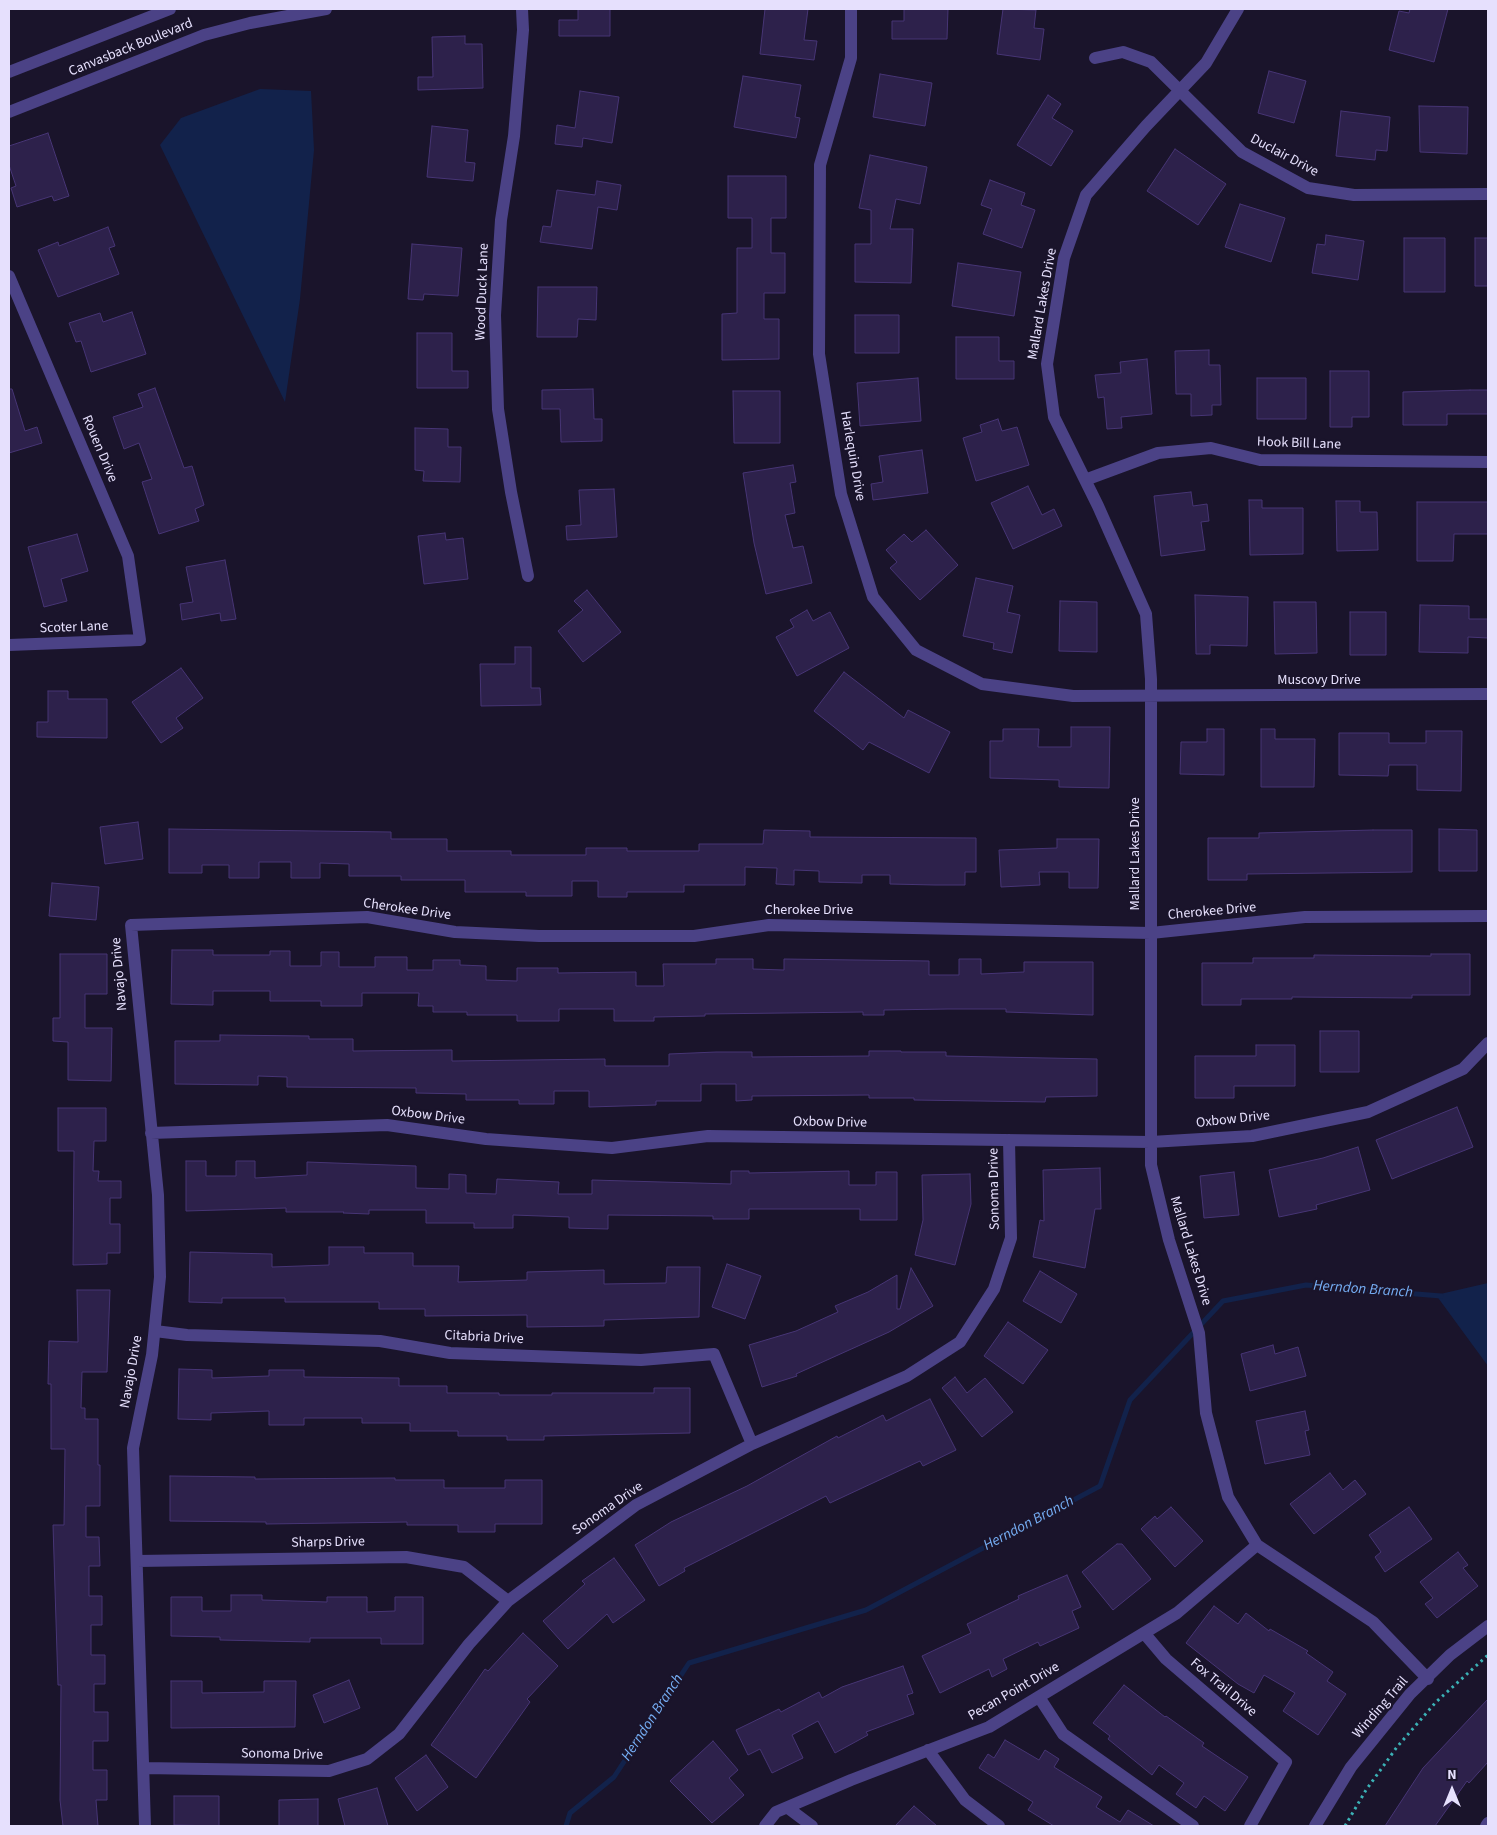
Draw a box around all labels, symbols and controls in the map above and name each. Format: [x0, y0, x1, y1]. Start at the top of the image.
street label: Canvasback Boulevard [66, 15, 196, 81]
street label: Duclair Drive [1247, 131, 1321, 181]
street label: Wood Duck Lane [473, 243, 493, 341]
street label: Mallard Lakes Drive [1025, 247, 1061, 361]
street label: Harlequin Drive [836, 410, 868, 502]
street label: Rouen Drive [77, 413, 121, 485]
street label: Hook Bill Lane [1257, 434, 1341, 454]
street label: Scoter Lane [39, 618, 109, 638]
street label: Muscovy Drive [1277, 673, 1361, 689]
street label: Mallard Lakes Drive [1128, 797, 1144, 911]
street label: Cherokee Drive [362, 896, 452, 924]
street label: Cherokee Drive [1167, 900, 1257, 924]
street label: Cherokee Drive [765, 903, 853, 919]
street label: Navajo Drive [108, 937, 132, 1011]
street label: Oxbow Drive [390, 1103, 466, 1129]
street label: Oxbow Drive [1195, 1108, 1271, 1132]
street label: Oxbow Drive [793, 1114, 867, 1132]
street label: Sonoma Drive [986, 1148, 1004, 1230]
street label: Mallard Lakes Drive [1165, 1194, 1215, 1308]
water label: Herndon Branch [1313, 1278, 1413, 1302]
street label: Citabria Drive [444, 1328, 524, 1348]
street label: Navajo Drive [117, 1334, 147, 1410]
street label: Sonoma Drive [570, 1479, 646, 1539]
water label: Herndon Branch [981, 1493, 1077, 1555]
street label: Sharps Drive [291, 1534, 365, 1552]
street label: Fox Trail Drive [1186, 1655, 1260, 1721]
street label: Pecan Point Drive [965, 1659, 1063, 1725]
water label: Herndon Branch [618, 1671, 688, 1765]
street label: Winding Trail [1350, 1674, 1412, 1742]
street label: Sonoma Drive [241, 1746, 323, 1764]
north arrow [1427, 1765, 1477, 1815]
text: N [1447, 1765, 1457, 1785]

